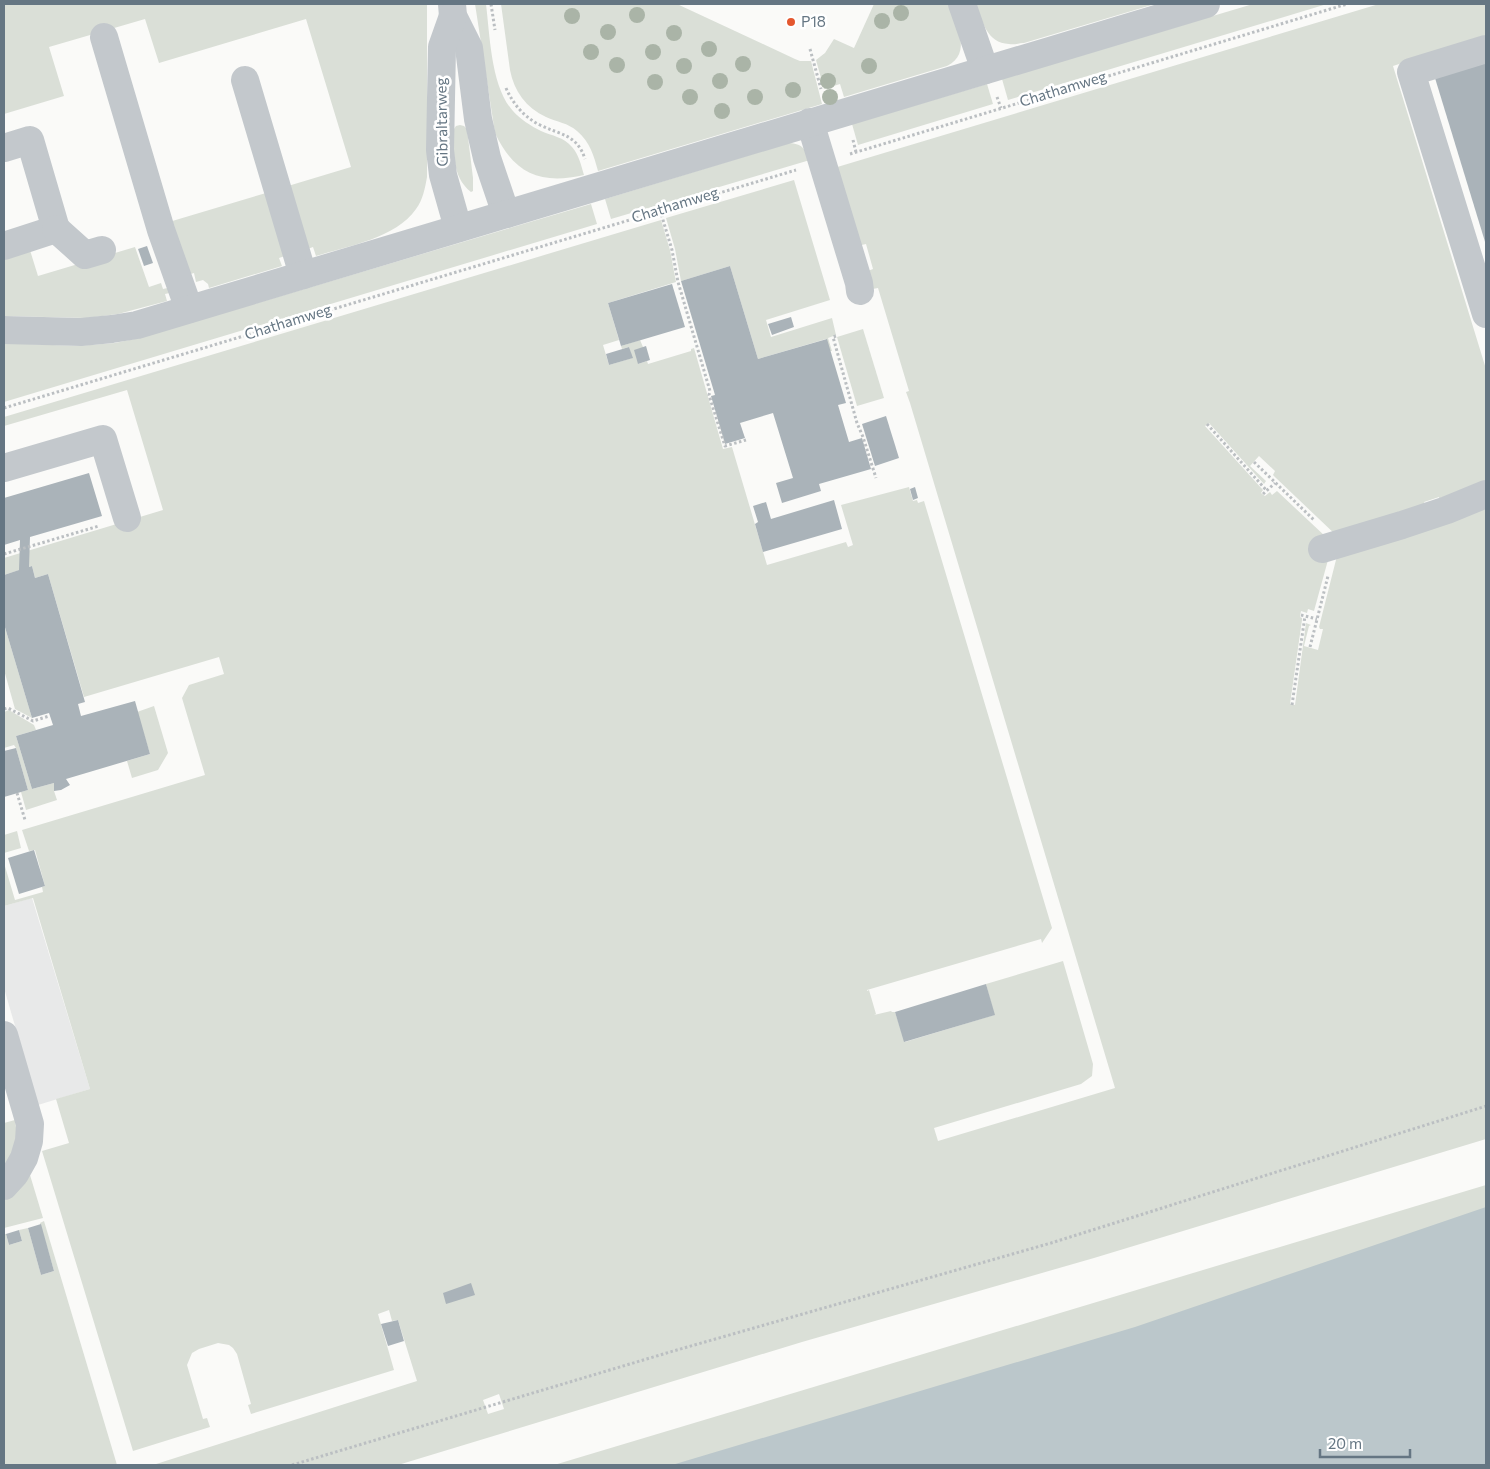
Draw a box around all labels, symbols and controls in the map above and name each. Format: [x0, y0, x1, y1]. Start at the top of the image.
place label: P18 [801, 12, 826, 30]
marker: P18 [785, 16, 797, 28]
street label: Chathamweg [1017, 66, 1108, 110]
street label: Gibraltarweg [431, 77, 451, 167]
street label: Chathamweg [629, 182, 720, 226]
street label: Chathamweg [242, 299, 333, 343]
scale bar [1320, 1426, 1410, 1458]
text: 20 m [1328, 1434, 1362, 1452]

